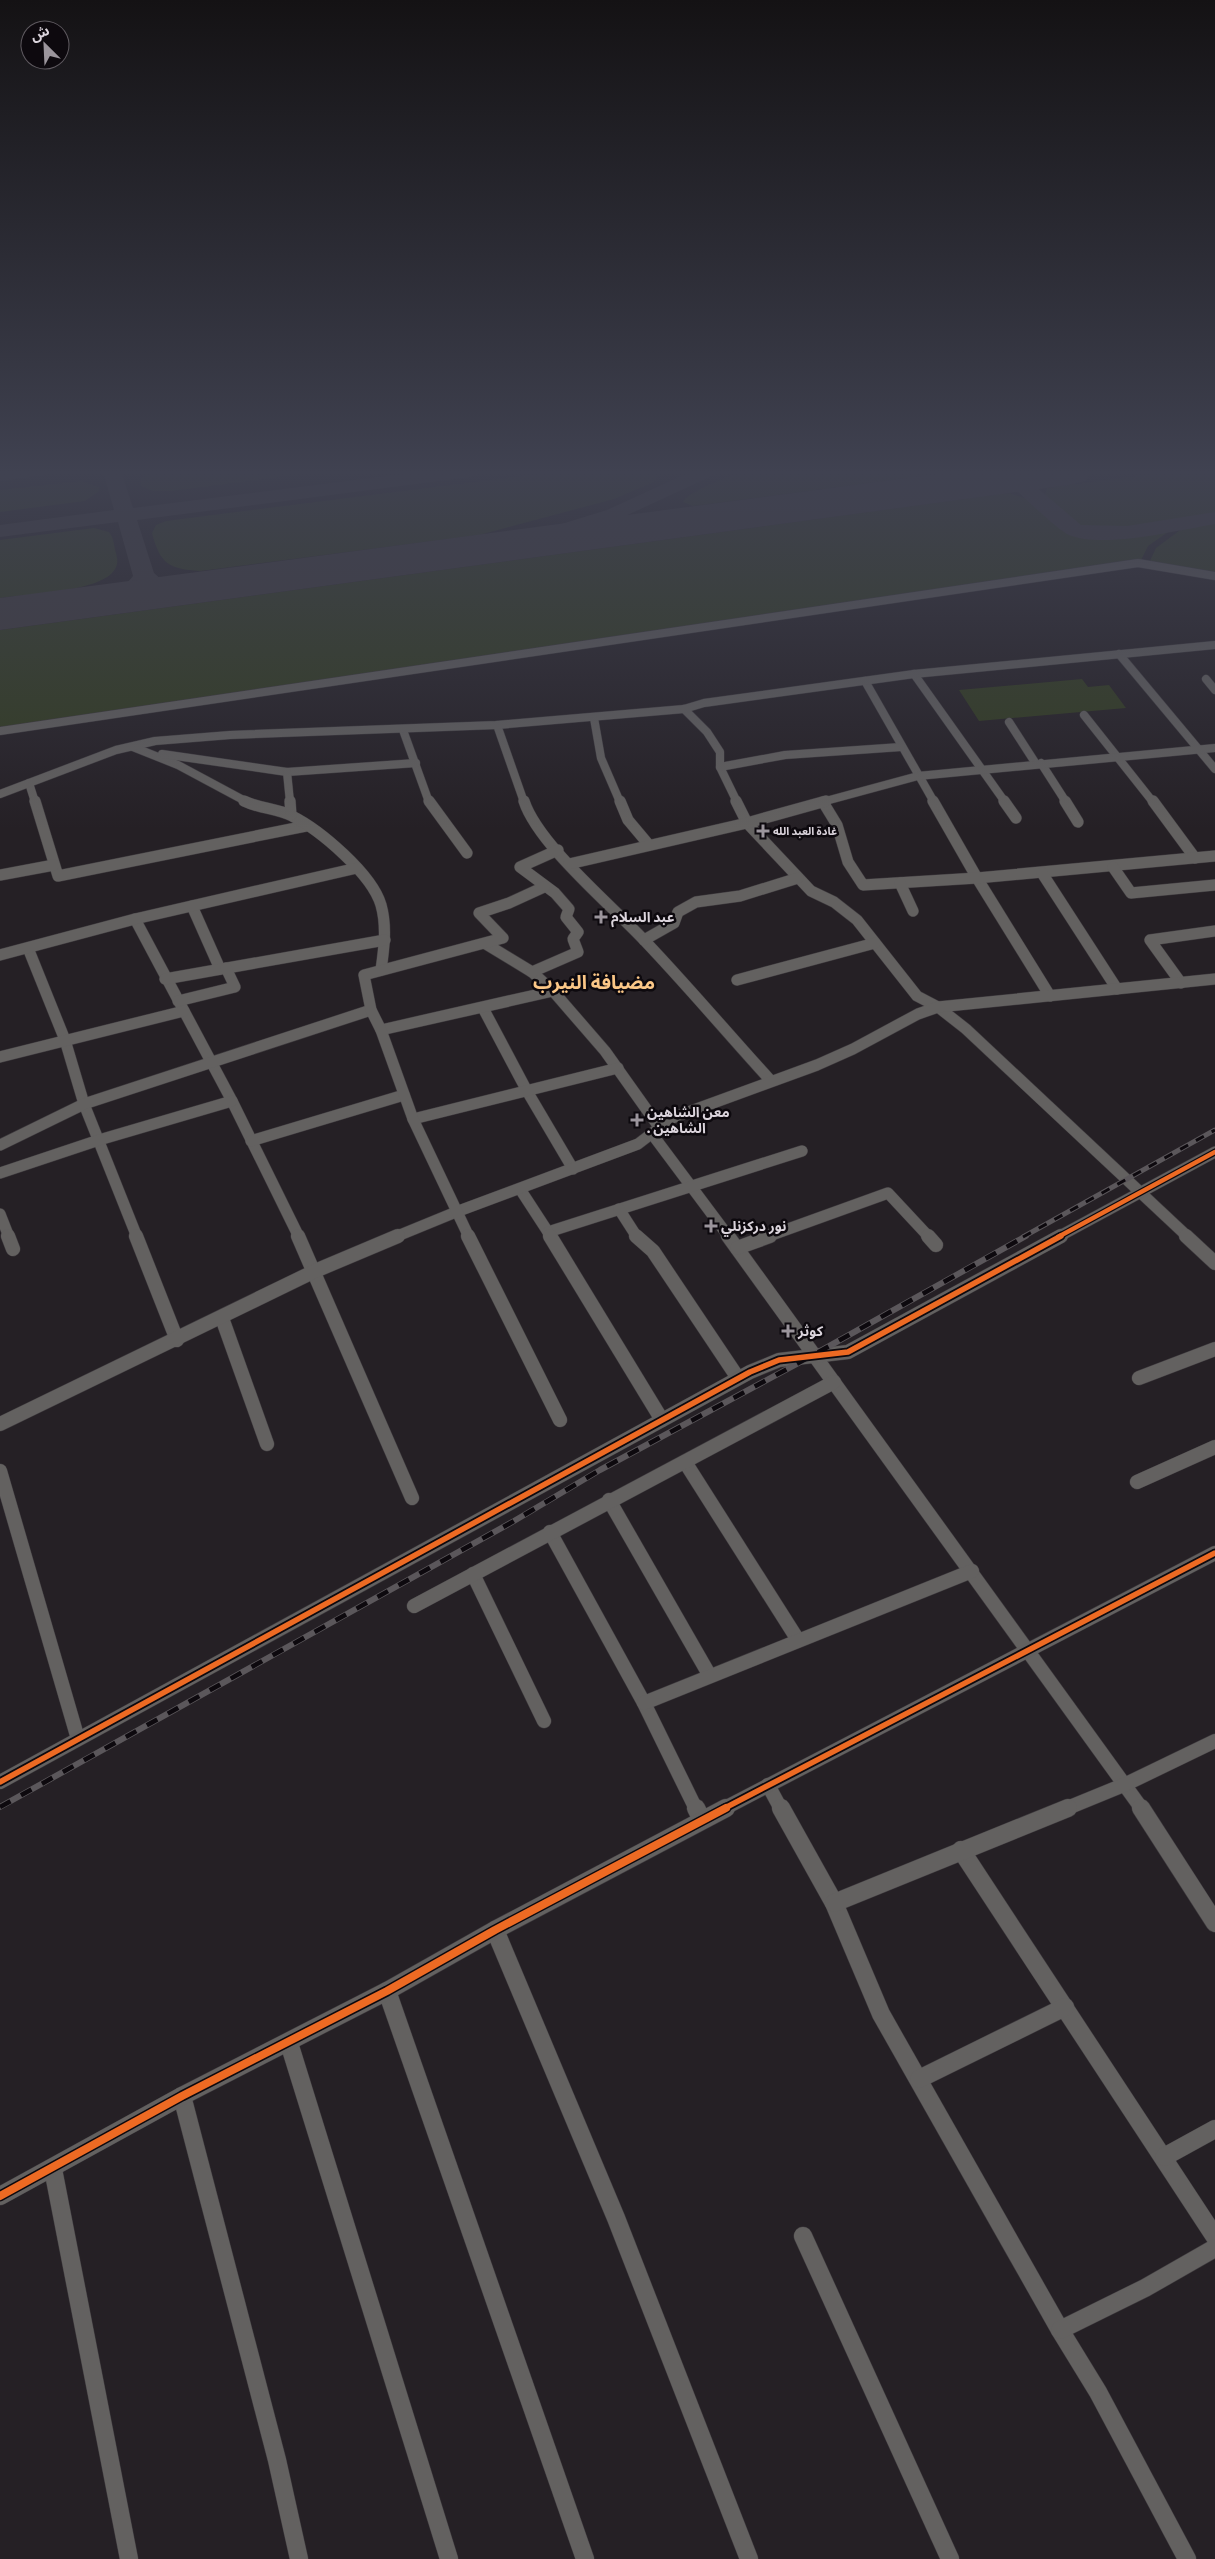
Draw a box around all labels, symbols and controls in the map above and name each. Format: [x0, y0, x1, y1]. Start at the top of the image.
north arrow [20, 20, 70, 70]
text: ش [28, 22, 52, 45]
marker: غادة العبد الله [757, 825, 769, 837]
place label: غادة العبد الله [773, 825, 837, 838]
place label: عبد السلام [611, 909, 675, 928]
marker: عبد السلام [595, 911, 607, 923]
district label: مضيافة النيرب [533, 971, 655, 994]
place label: معن الشاهين . الشاهين [647, 1104, 730, 1137]
marker: معن الشاهين . الشاهين [631, 1114, 643, 1126]
place label: نور دركزنلي [721, 1218, 787, 1237]
marker: نور دركزنلي [705, 1220, 717, 1232]
place label: كوثر [797, 1323, 824, 1340]
marker: كوثر [782, 1325, 794, 1337]

